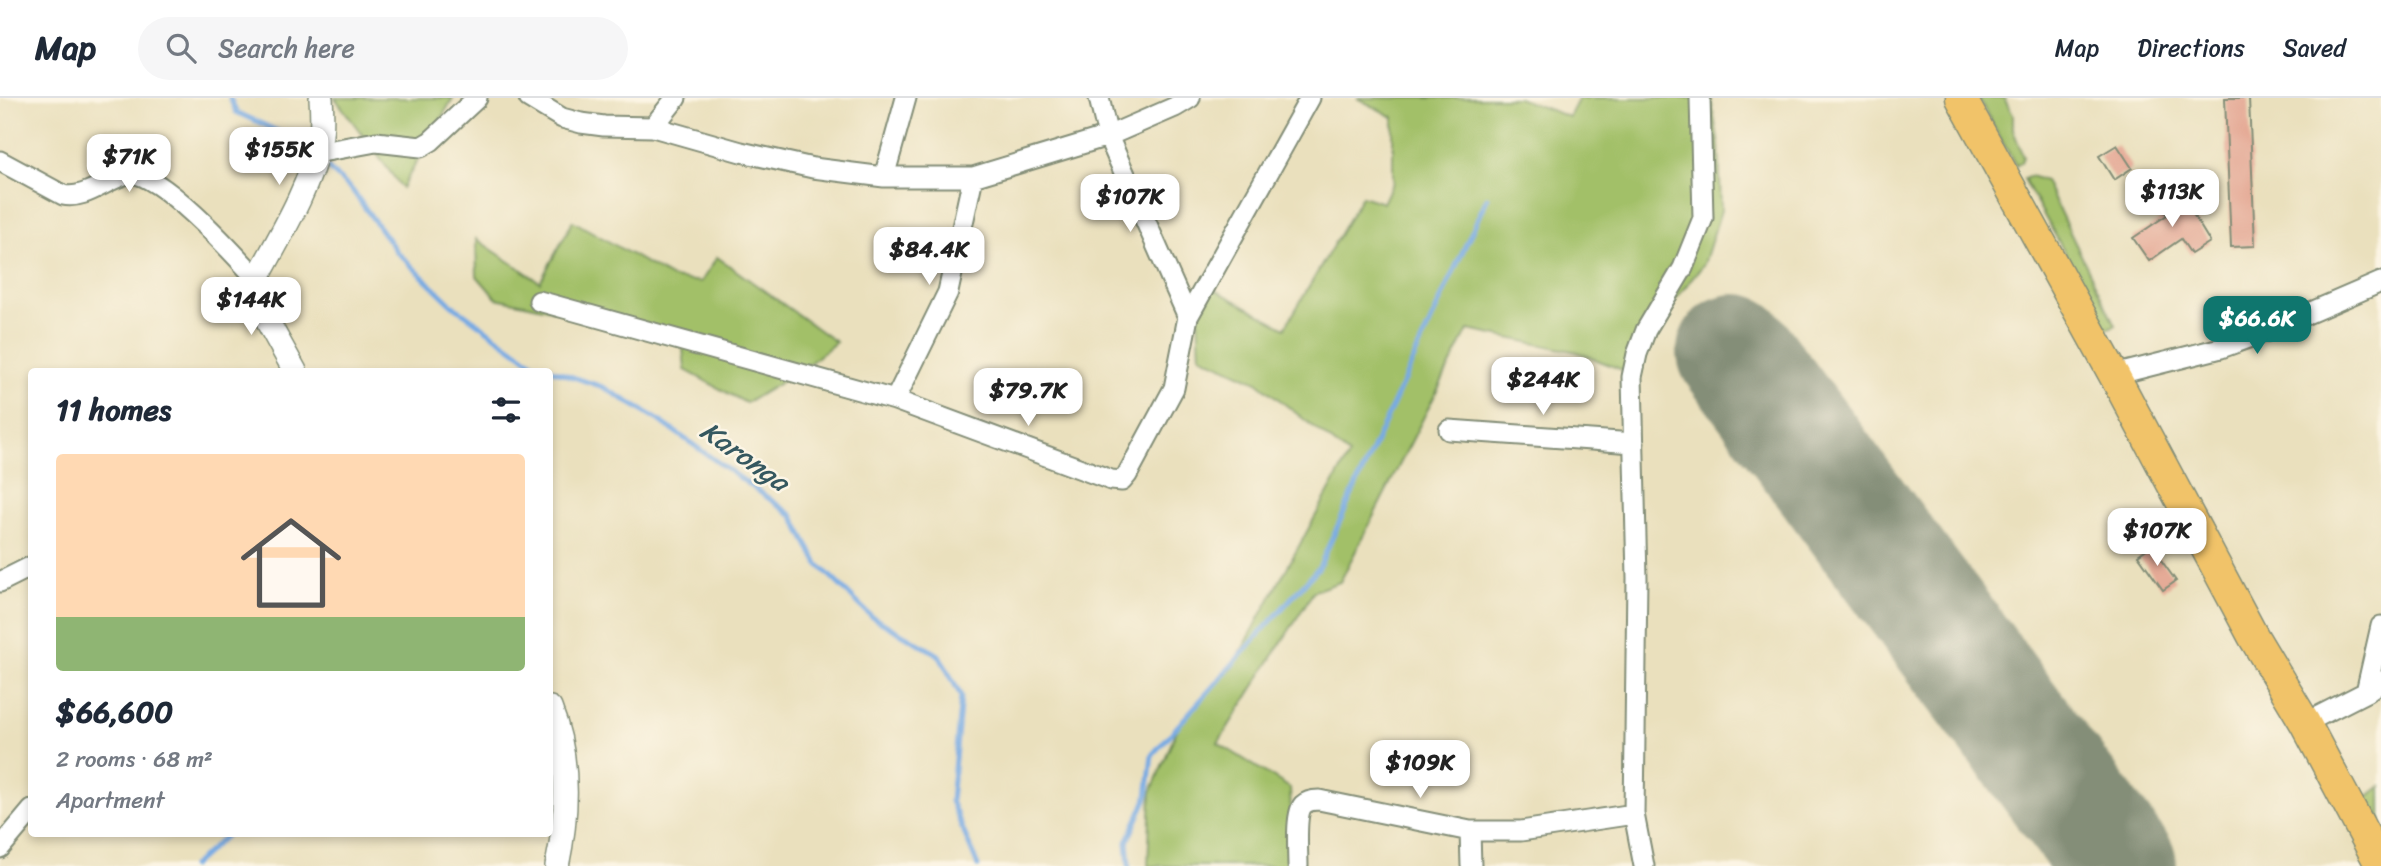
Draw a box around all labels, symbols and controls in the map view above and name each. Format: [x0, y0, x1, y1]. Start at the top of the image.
search box [138, 17, 628, 80]
text: Map [35, 19, 96, 77]
text: Search here [218, 25, 355, 71]
text: Map [2055, 27, 2099, 69]
text: Directions [2137, 27, 2245, 69]
text: Saved [2283, 27, 2346, 69]
icon: search [162, 29, 200, 67]
pin: $155K [230, 127, 328, 187]
text: $155K [245, 129, 313, 170]
pin: $71K [88, 134, 170, 194]
text: $71K [103, 136, 155, 177]
pin: $113K [2123, 170, 2221, 229]
text: $113K [2141, 171, 2203, 212]
pin: $107K [1081, 174, 1179, 234]
text: $107K [1097, 176, 1164, 217]
pin: $84.4K [872, 228, 986, 287]
text: $84.4K [889, 229, 969, 270]
pin: $144K [202, 278, 300, 337]
text: $144K [217, 279, 285, 320]
pin: $66.6K [2200, 296, 2314, 356]
text: $66.6K [2219, 298, 2295, 339]
pin: $244K [1494, 358, 1592, 417]
text: $244K [1507, 359, 1579, 400]
pin: $79.7K [971, 368, 1085, 428]
text: $79.7K [990, 370, 1066, 411]
text: 11 homes [56, 383, 171, 437]
icon: filters [487, 391, 525, 429]
water label: Karonga [690, 407, 802, 506]
icon: home [228, 500, 354, 626]
pin: $107K [2108, 508, 2206, 568]
text: $107K [2124, 510, 2191, 551]
text: $66,600 [56, 685, 173, 739]
text: 2 rooms · 68 m² [56, 739, 213, 780]
pin: $109K [1371, 740, 1469, 800]
text: $109K [1386, 742, 1454, 783]
text: Apartment [56, 780, 165, 821]

